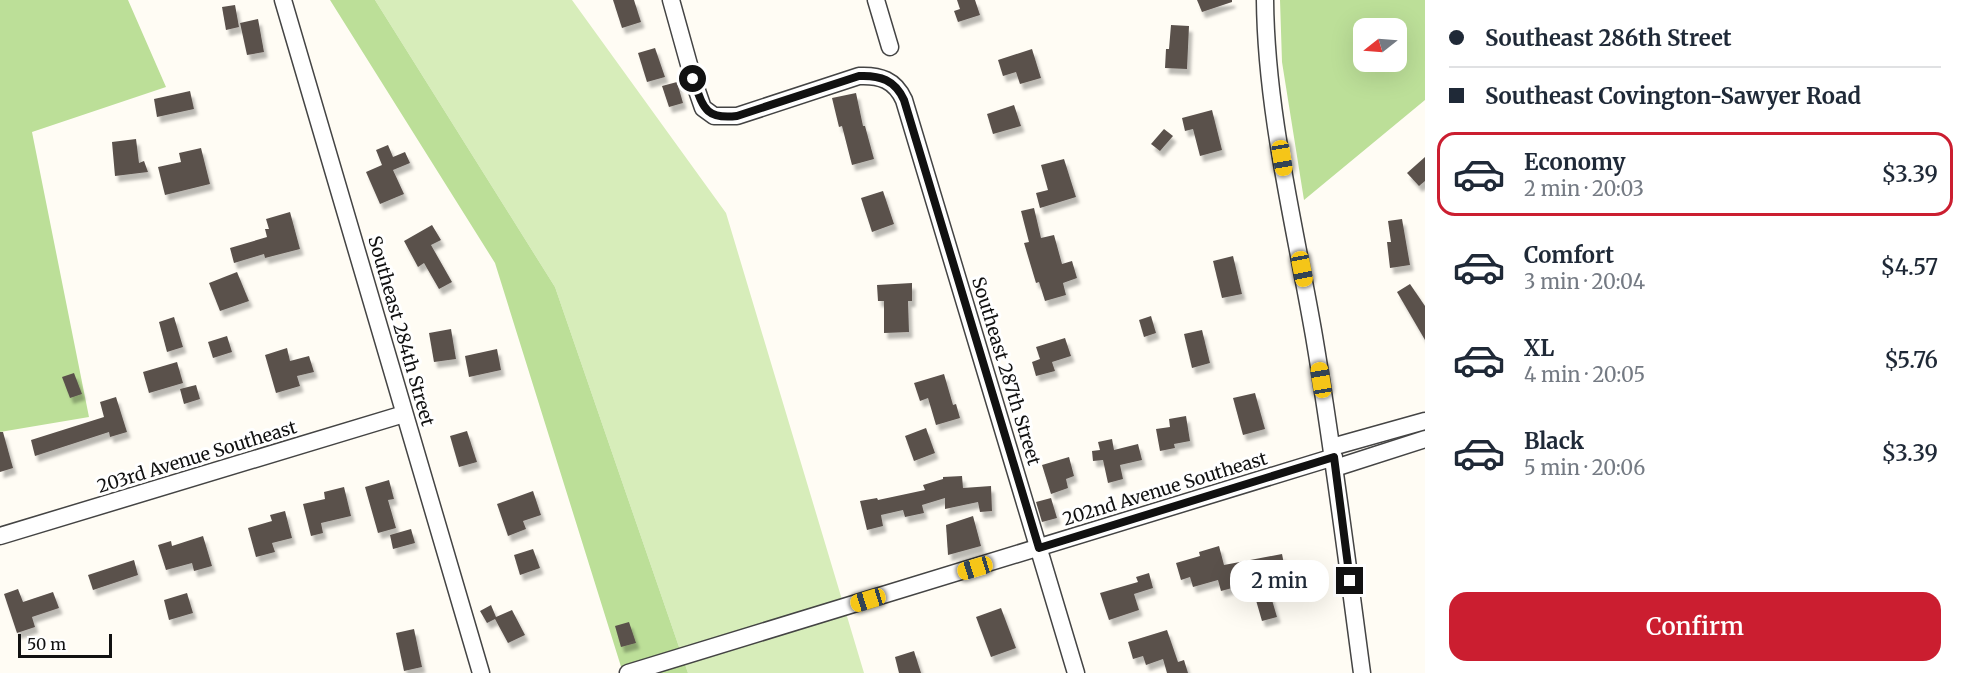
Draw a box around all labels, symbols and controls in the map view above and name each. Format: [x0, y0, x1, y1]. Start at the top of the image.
north arrow [1353, 18, 1407, 72]
map controls [1353, 18, 1407, 72]
text: Southeast 286th Street [1485, 24, 1732, 52]
route start [679, 65, 706, 92]
text: Southeast Covington-Sawyer Road [1485, 82, 1861, 110]
car [1270, 139, 1294, 177]
icon: car [1452, 147, 1506, 201]
text: Economy [1524, 148, 1625, 176]
text: $3.39 [1882, 160, 1938, 188]
text: 2 min · 20:03 [1524, 176, 1644, 201]
street label: Southeast 284th Street [363, 233, 440, 429]
icon: car [1452, 240, 1506, 294]
text: Comfort [1524, 241, 1614, 269]
car [1290, 250, 1314, 288]
text: $4.57 [1880, 253, 1938, 281]
text: 3 min · 20:04 [1524, 269, 1645, 294]
street label: Southeast 287th Street [967, 274, 1046, 468]
icon: car [1452, 333, 1506, 387]
text: XL [1524, 334, 1554, 362]
text: $5.76 [1884, 346, 1938, 374]
car [1309, 361, 1333, 399]
text: 4 min · 20:05 [1524, 362, 1645, 387]
street label: 203rd Avenue Southeast [94, 415, 299, 498]
icon: car [1452, 426, 1506, 480]
text: Black [1524, 427, 1584, 455]
text: $3.39 [1882, 439, 1938, 467]
street label: 202nd Avenue Southeast [1060, 446, 1270, 531]
text: 5 min · 20:06 [1524, 455, 1645, 480]
car [955, 554, 995, 582]
callout: 2 min [1230, 560, 1329, 602]
route end [1336, 567, 1363, 594]
text: 2 min [1251, 568, 1308, 593]
car [848, 586, 888, 614]
button: Confirm [1449, 592, 1941, 661]
scale bar [18, 631, 112, 658]
text: 50 m [27, 634, 66, 654]

